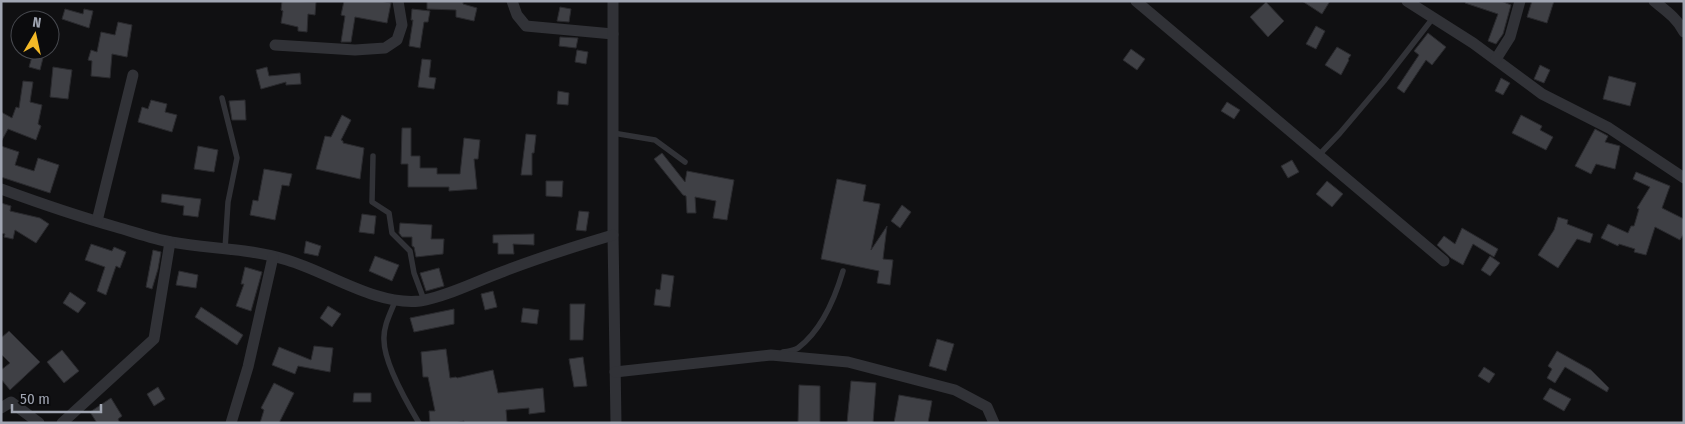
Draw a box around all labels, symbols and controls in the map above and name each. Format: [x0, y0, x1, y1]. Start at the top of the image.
north arrow [10, 10, 60, 60]
text: N [31, 14, 42, 32]
scale bar [12, 382, 101, 414]
text: 50 m [20, 390, 50, 408]

